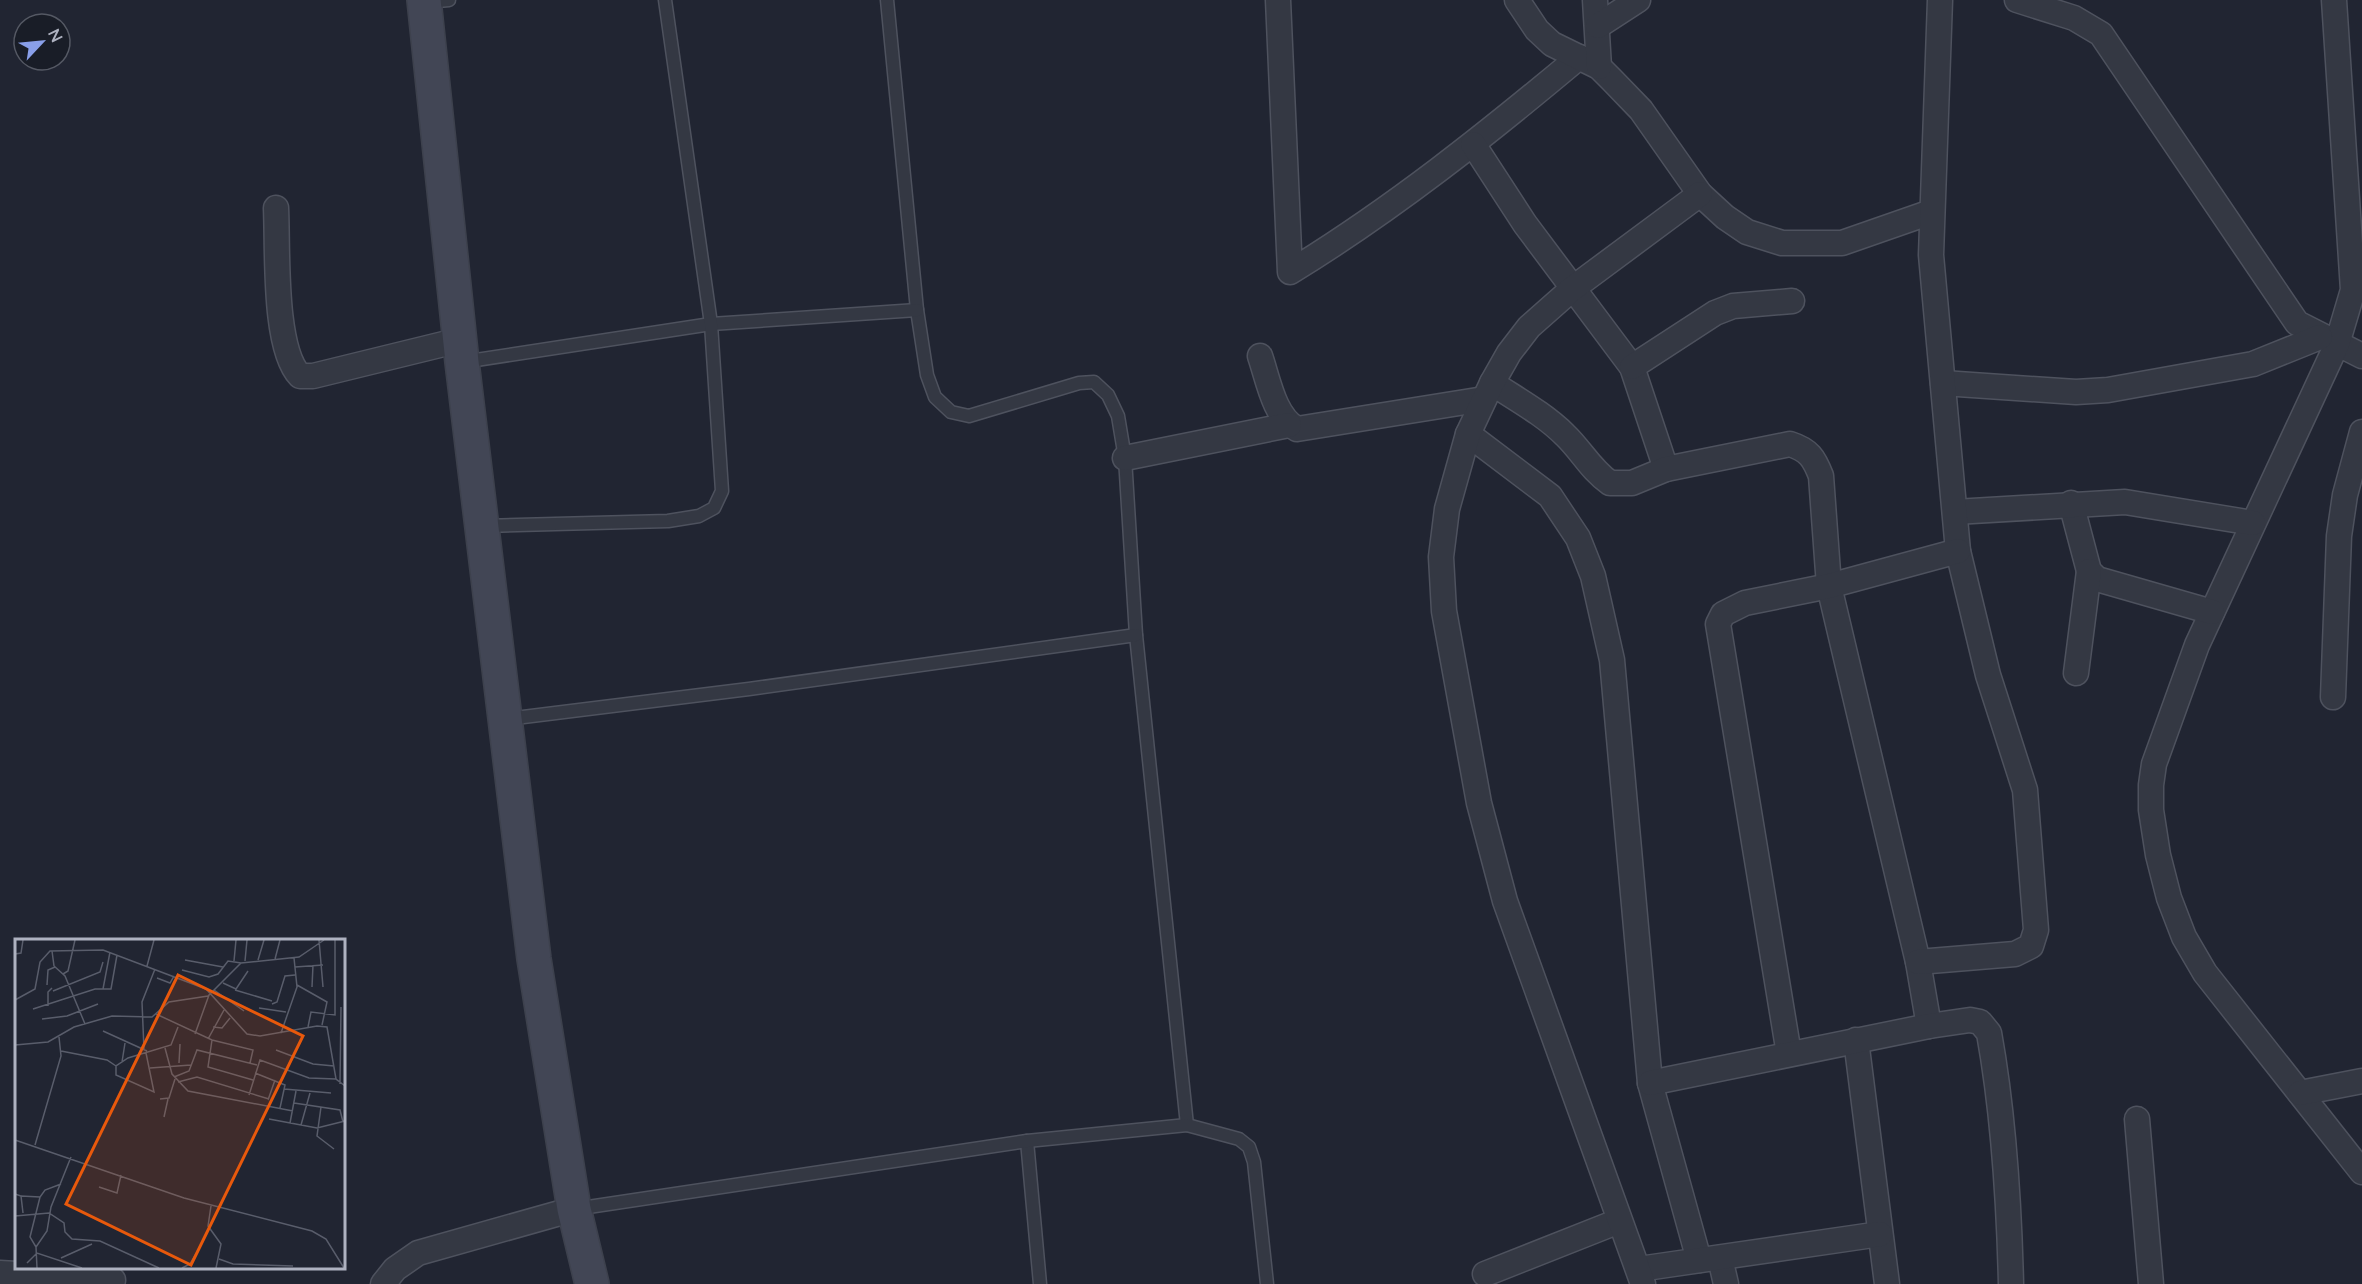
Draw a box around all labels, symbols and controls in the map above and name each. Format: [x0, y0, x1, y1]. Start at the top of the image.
north arrow [12, 12, 72, 72]
text: N [45, 26, 67, 45]
inset map [15, 939, 345, 1269]

